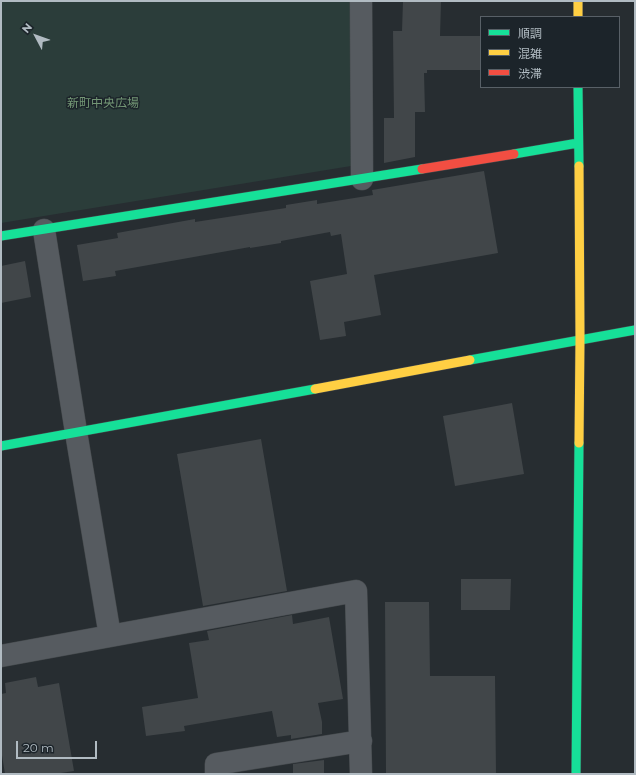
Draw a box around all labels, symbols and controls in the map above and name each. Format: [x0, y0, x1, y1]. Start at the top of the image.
north arrow [16, 16, 56, 56]
legend [480, 16, 620, 88]
text: N [19, 20, 35, 36]
text: 順調 [518, 26, 542, 41]
text: 混雑 [518, 46, 542, 61]
text: 渋滞 [518, 66, 542, 81]
park label: 新町中央広場 [67, 96, 139, 110]
scale bar [18, 733, 99, 759]
text: 20 m [23, 740, 54, 755]

